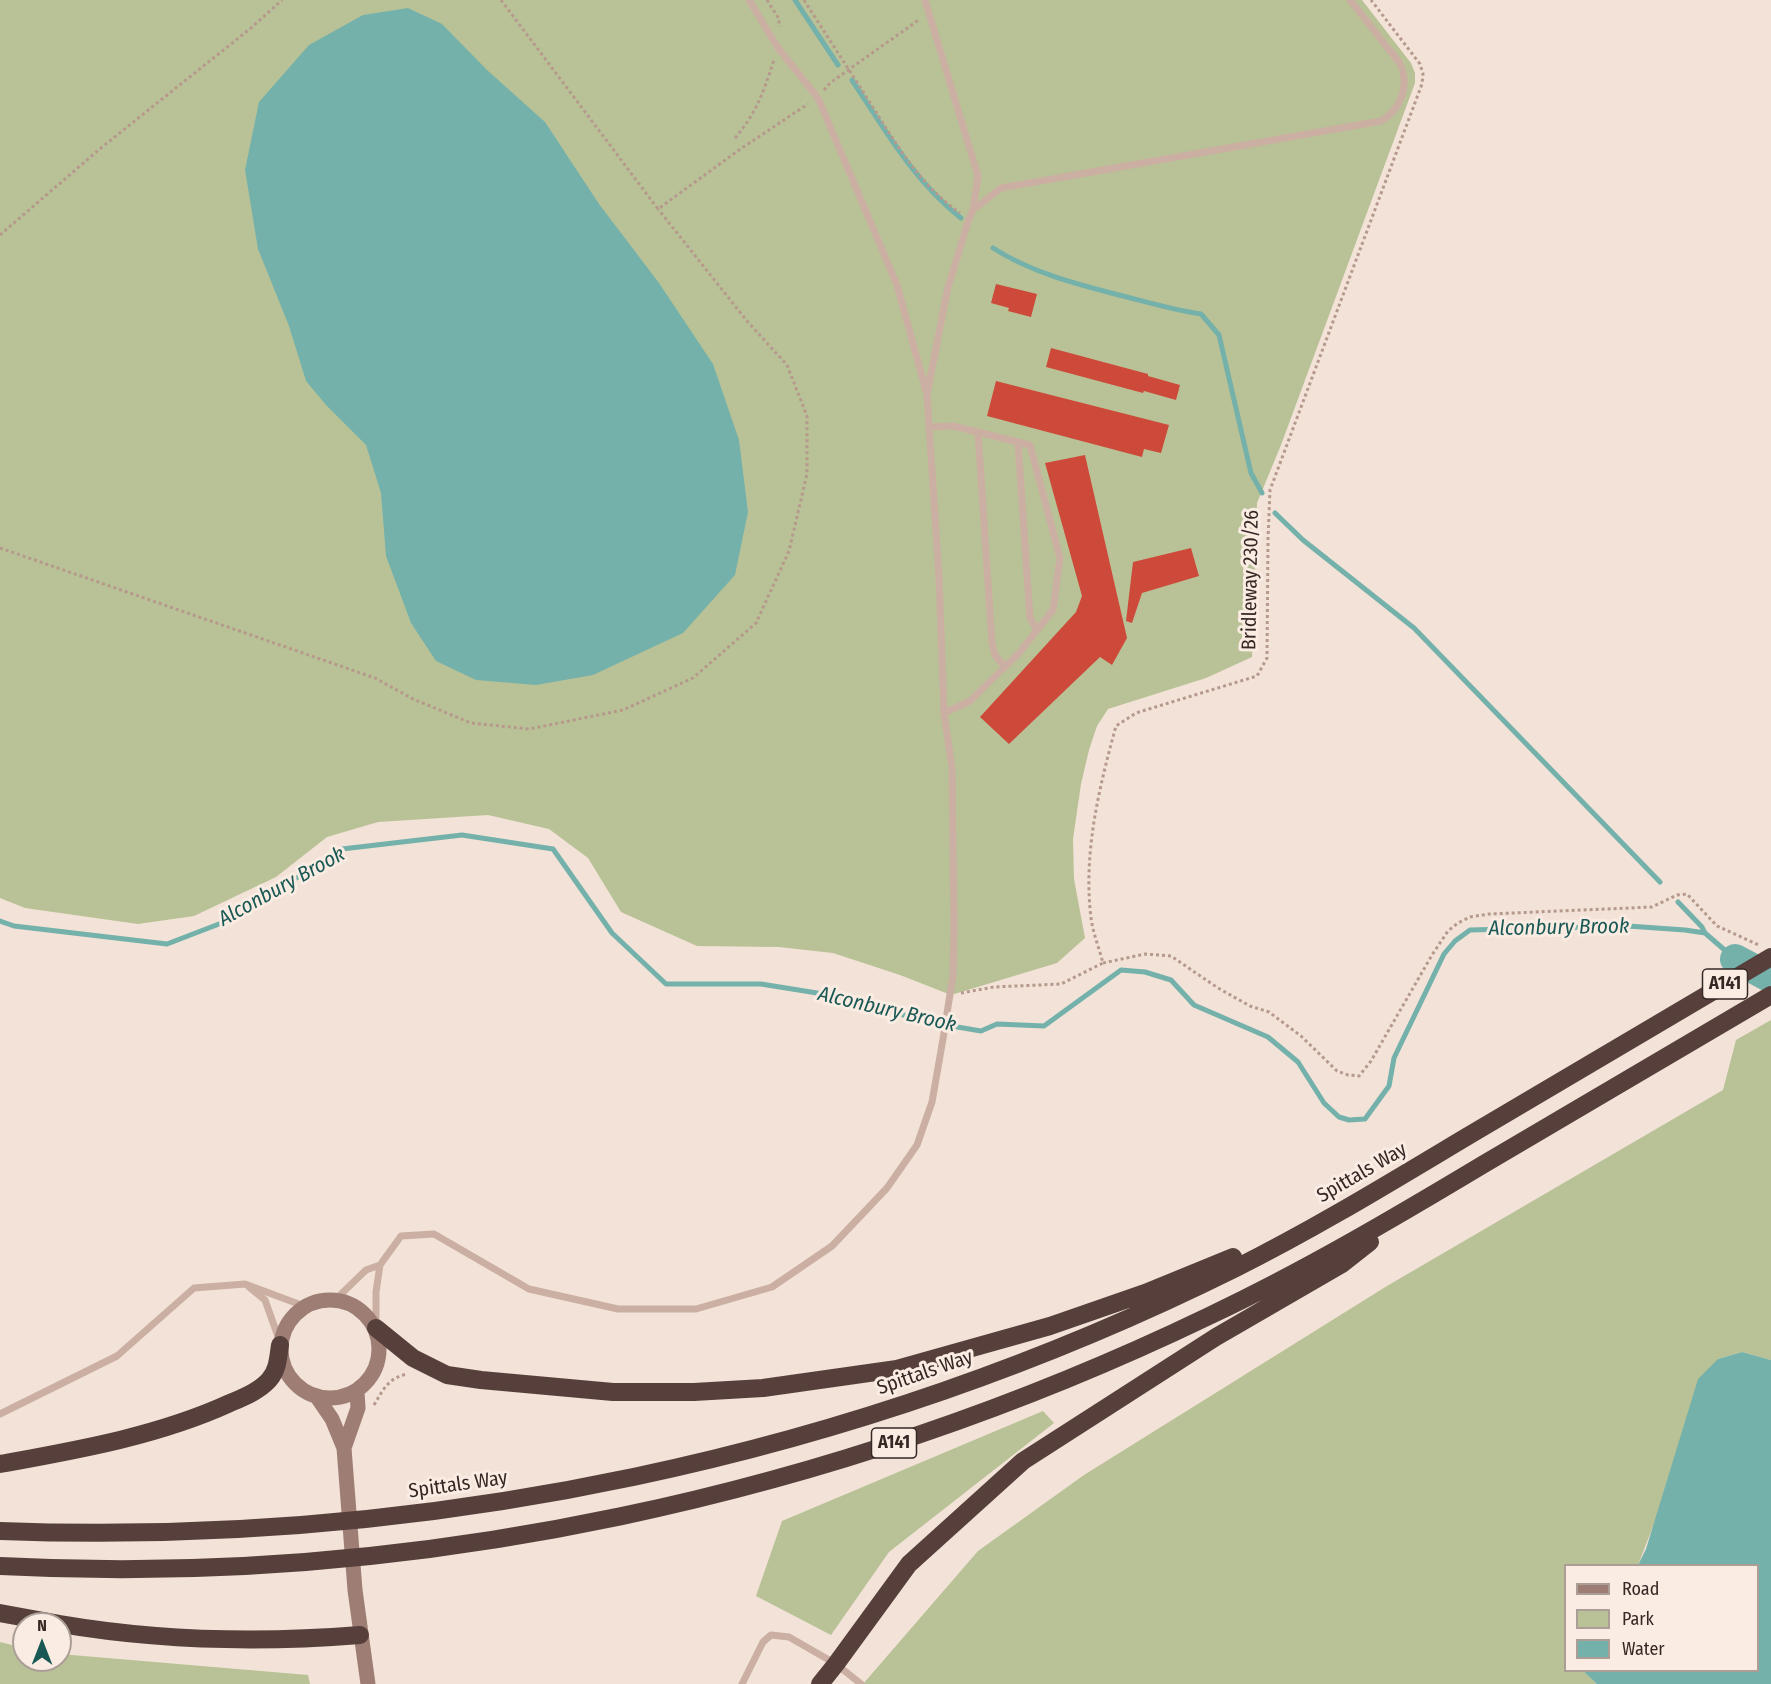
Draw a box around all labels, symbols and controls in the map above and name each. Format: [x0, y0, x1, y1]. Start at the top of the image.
street label: Bridleway 230/26 [1238, 510, 1264, 650]
water label: Alconbury Brook [214, 842, 350, 932]
water label: Alconbury Brook [1488, 914, 1630, 942]
road number: A141 [1702, 969, 1748, 999]
water label: Alconbury Brook [816, 982, 958, 1038]
street label: Spittals Way [1313, 1138, 1411, 1208]
street label: Spittals Way [874, 1345, 976, 1401]
road number: A141 [872, 1428, 916, 1458]
street label: Spittals Way [407, 1466, 509, 1504]
legend [1564, 1564, 1759, 1672]
text: Road [1622, 1578, 1659, 1600]
text: Park [1622, 1608, 1654, 1630]
north arrow [12, 1612, 72, 1672]
text: N [37, 1616, 47, 1635]
text: Water [1622, 1638, 1665, 1660]

